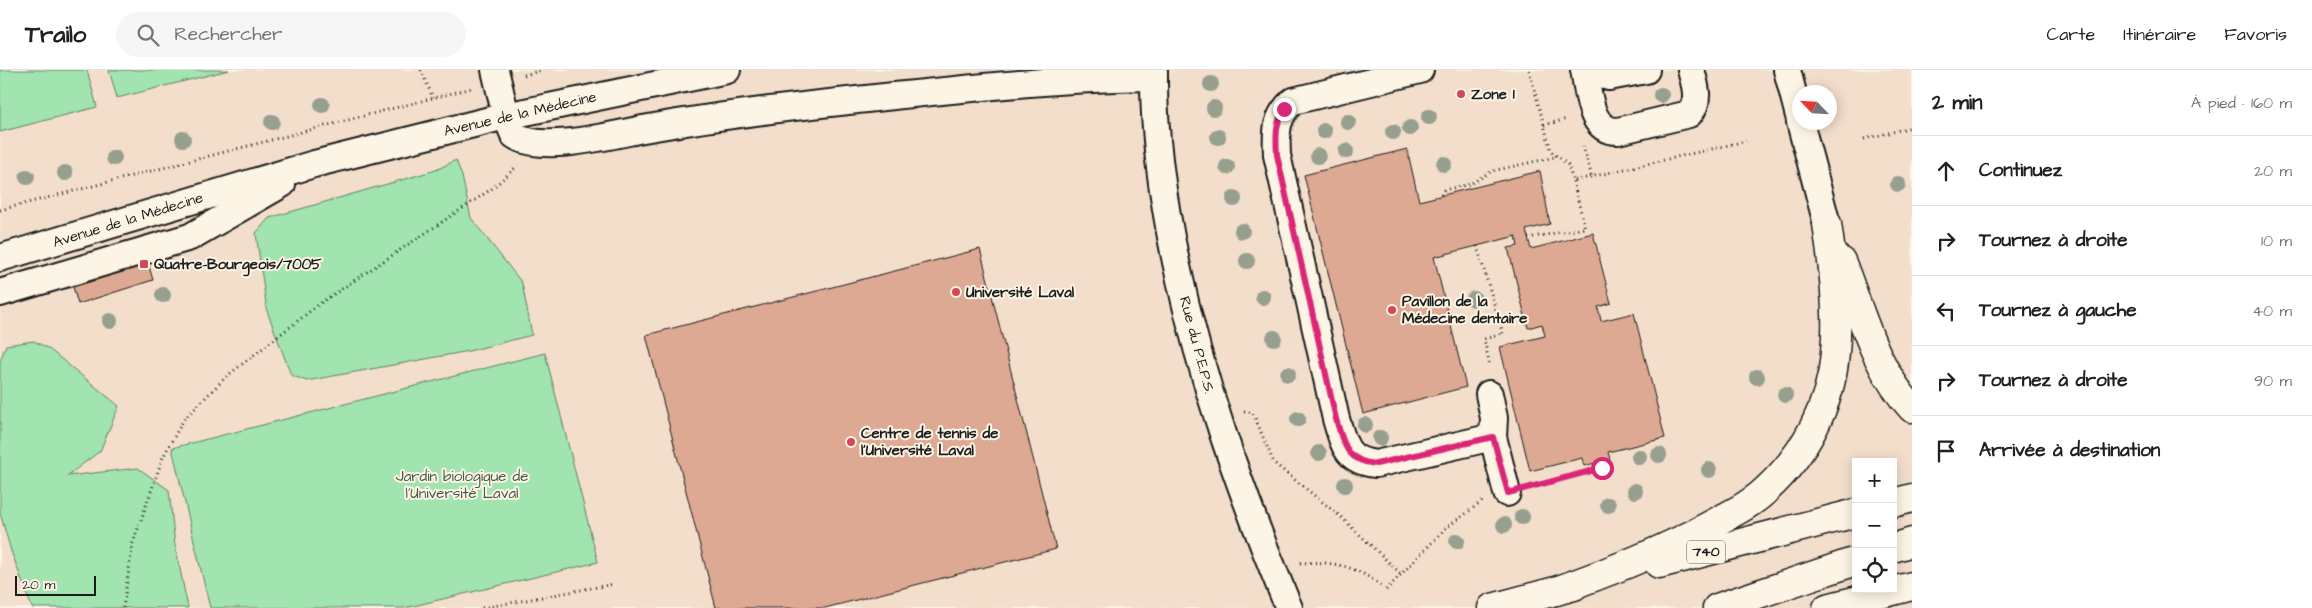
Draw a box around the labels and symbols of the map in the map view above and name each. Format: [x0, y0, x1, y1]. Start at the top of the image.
place label: Zone 1 [1471, 84, 1515, 105]
north arrow [1792, 85, 1837, 130]
street label: Avenue de la Médecine [442, 86, 598, 142]
marker: Zone 1 [1455, 88, 1467, 100]
route end [1273, 98, 1296, 121]
street label: Avenue de la Médecine [50, 187, 206, 253]
place label: Quatre-Bourgeois/7005 [154, 254, 322, 277]
marker: Quatre-Bourgeois/7005 [138, 258, 150, 270]
place label: Université Laval [966, 282, 1075, 303]
marker: Université Laval [950, 286, 962, 298]
place label: Pavillon de la Médecine dentaire [1402, 291, 1527, 329]
street label: Rue du P.E.P.S. [1174, 294, 1220, 396]
marker: Pavillon de la Médecine dentaire [1386, 304, 1398, 316]
place label: Centre de tennis de l’Université Laval [861, 423, 998, 461]
marker: Centre de tennis de l’Université Laval [845, 436, 857, 448]
route start [1591, 457, 1614, 480]
park label: Jardin biologique de l'Université Laval [396, 466, 528, 504]
road number: 740 [1687, 541, 1725, 564]
scale bar [15, 573, 96, 596]

